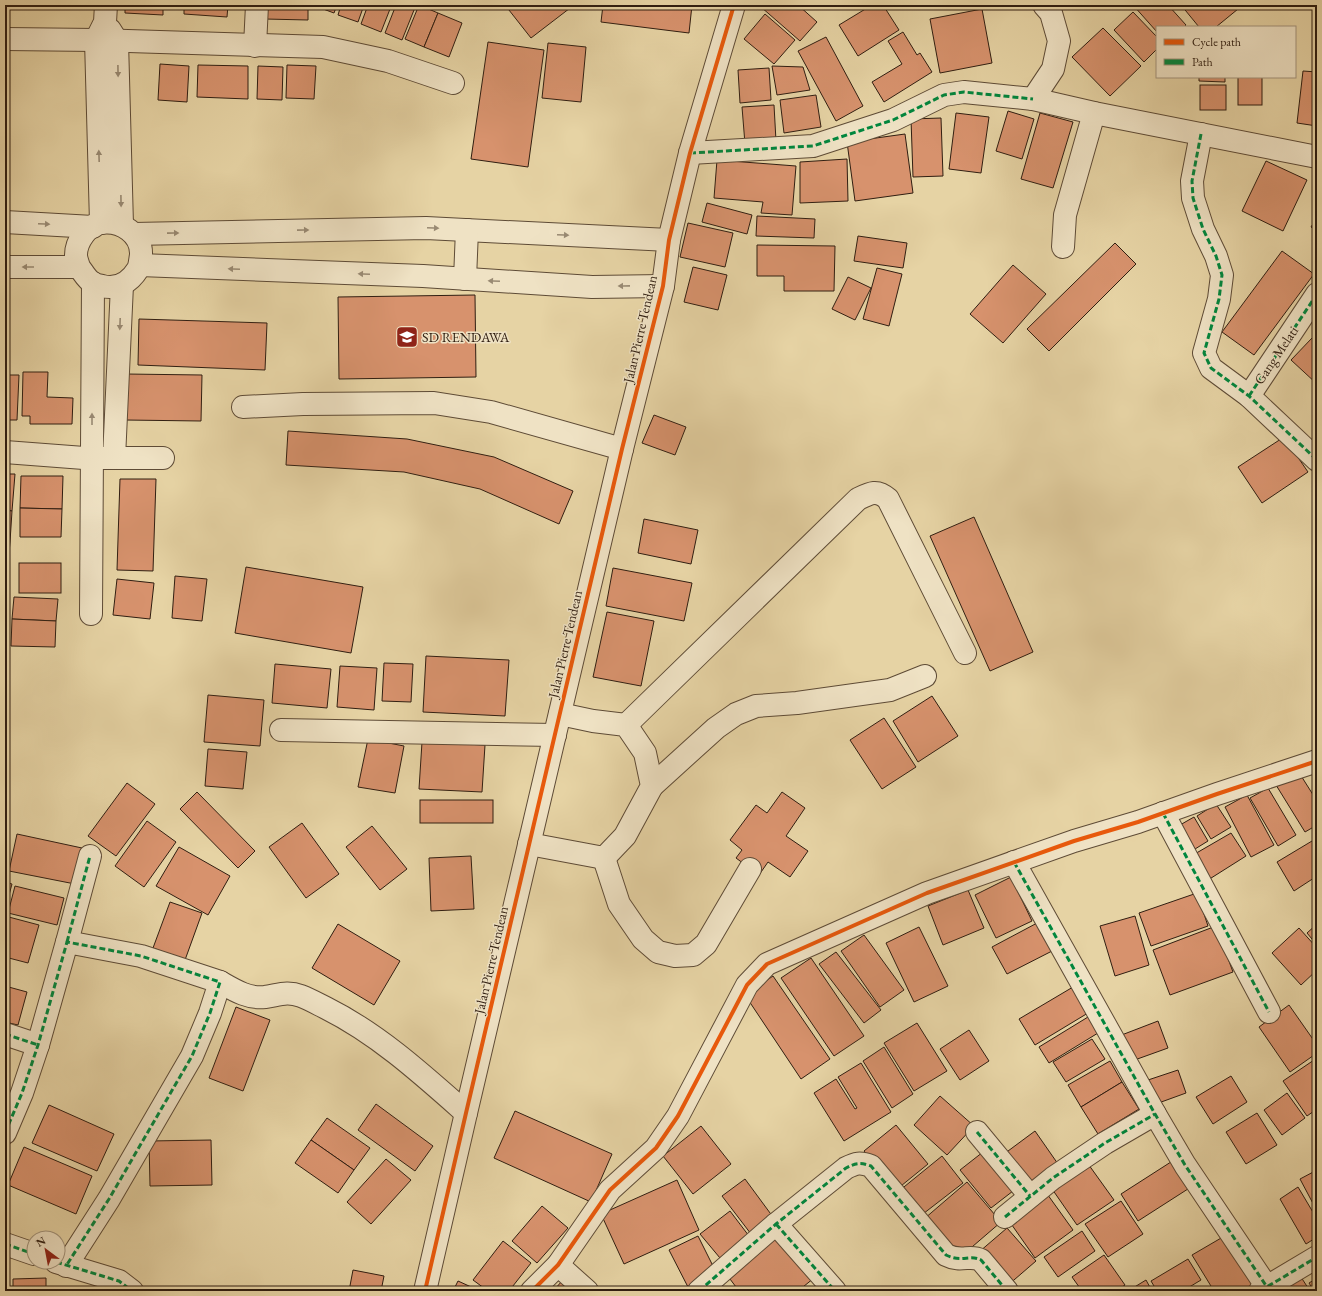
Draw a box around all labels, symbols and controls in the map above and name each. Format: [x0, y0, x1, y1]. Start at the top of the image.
legend [1156, 26, 1296, 78]
text: Cycle path [1192, 34, 1241, 50]
text: Path [1192, 54, 1213, 70]
one-way arrow [115, 65, 121, 78]
one-way arrow [96, 149, 102, 162]
one-way arrow [118, 195, 125, 207]
one-way arrow [38, 221, 51, 227]
one-way arrow [427, 225, 439, 232]
one-way arrow [297, 227, 310, 233]
one-way arrow [167, 230, 180, 236]
one-way arrow [557, 232, 569, 239]
one-way arrow [21, 264, 34, 270]
one-way arrow [227, 266, 240, 272]
one-way arrow [357, 271, 370, 277]
street label: Jalan Pierre Tendean [619, 273, 661, 386]
one-way arrow [488, 278, 500, 285]
one-way arrow [618, 283, 630, 290]
one-way arrow [117, 318, 123, 331]
street label: Gang Melati [1250, 322, 1302, 388]
school or university icon: SD RENDAWA [394, 324, 420, 350]
place label: SD RENDAWA [422, 328, 510, 346]
one-way arrow [89, 412, 95, 425]
street label: Jalan Pierre Tendean [544, 588, 586, 701]
street label: Jalan Pierre Tendean [470, 904, 512, 1017]
north arrow [26, 1230, 66, 1270]
text: N [33, 1233, 48, 1250]

